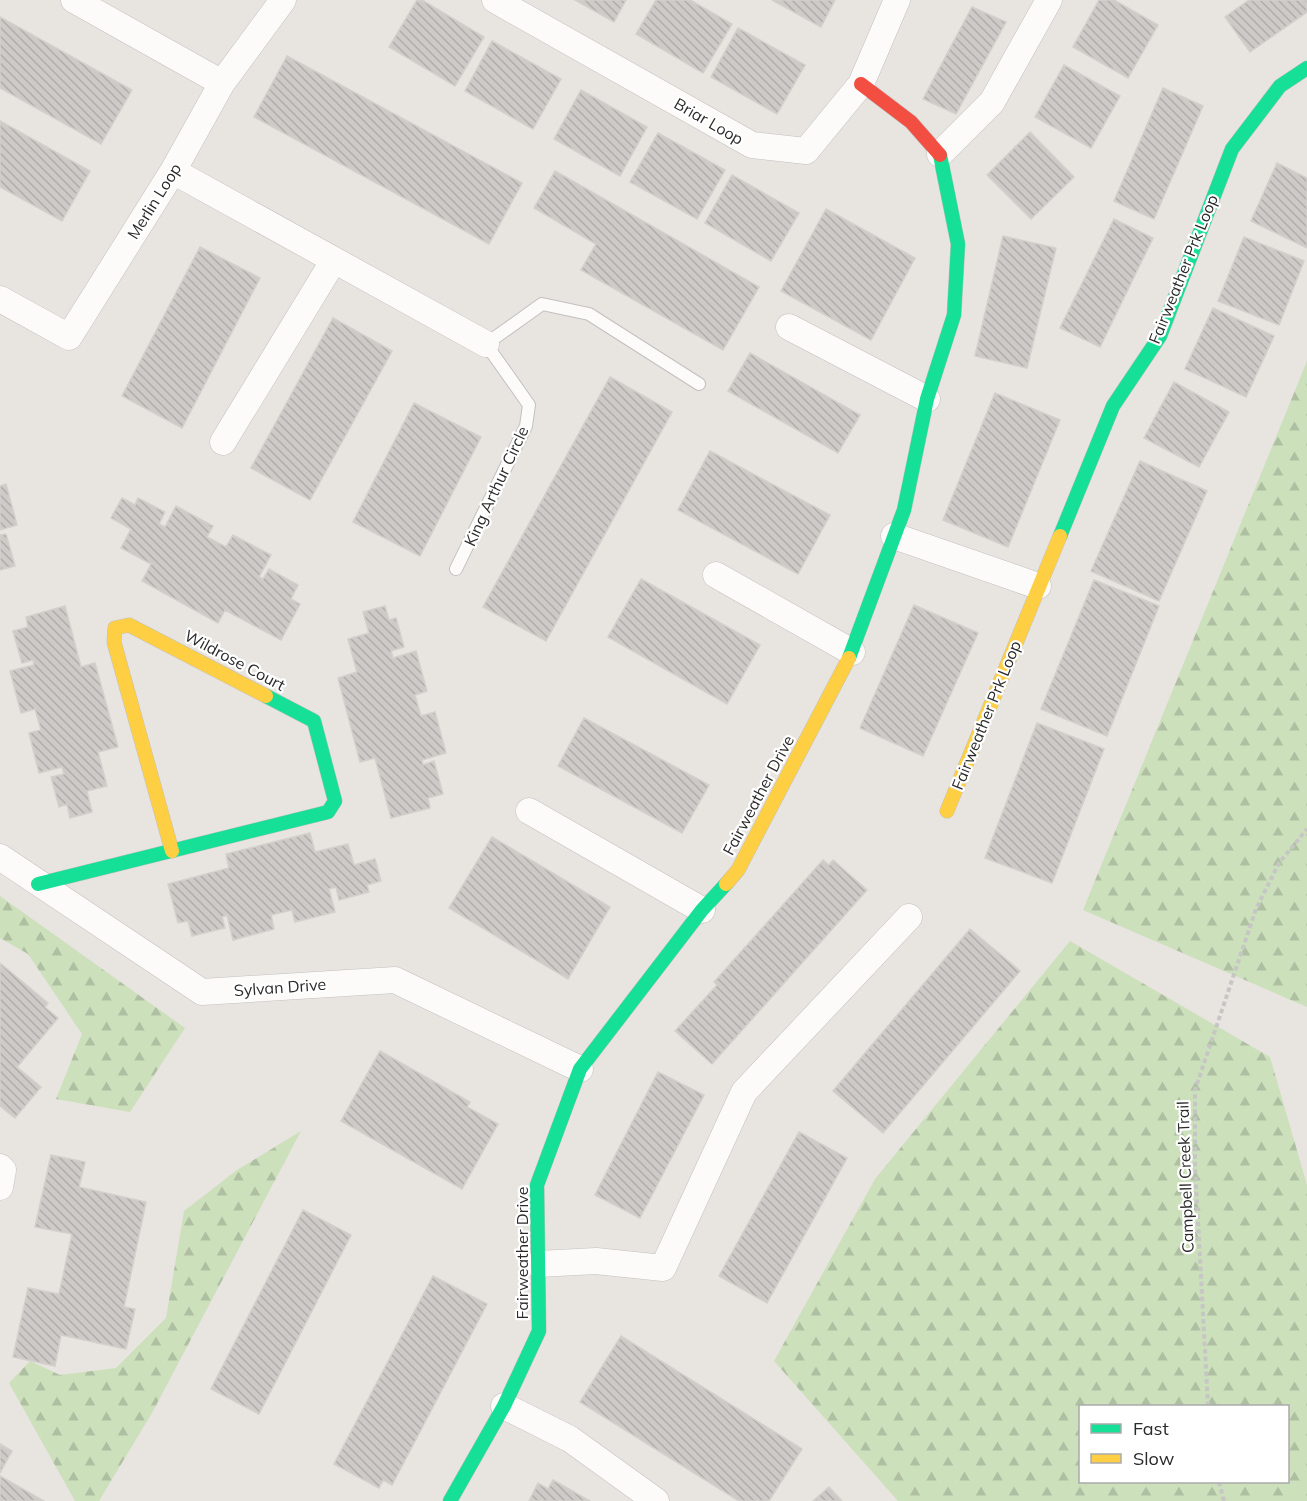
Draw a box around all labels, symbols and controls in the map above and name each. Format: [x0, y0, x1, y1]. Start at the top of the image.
street label: Briar Loop [671, 93, 747, 149]
street label: Merlin Loop [123, 159, 185, 243]
street label: Fairweather Prk Loop [1144, 191, 1222, 347]
street label: King Arthur Circle [459, 423, 533, 549]
street label: Wildrose Court [181, 625, 289, 695]
street label: Fairweather Prk Loop [947, 637, 1025, 793]
street label: Fairweather Drive [718, 732, 798, 858]
street label: Sylvan Drive [233, 974, 327, 1000]
street label: Campbell Creek Trail [1172, 1101, 1198, 1253]
street label: Fairweather Drive [512, 1187, 532, 1319]
legend [1079, 1405, 1289, 1483]
text: Fast [1133, 1417, 1169, 1440]
text: Slow [1133, 1447, 1175, 1470]

